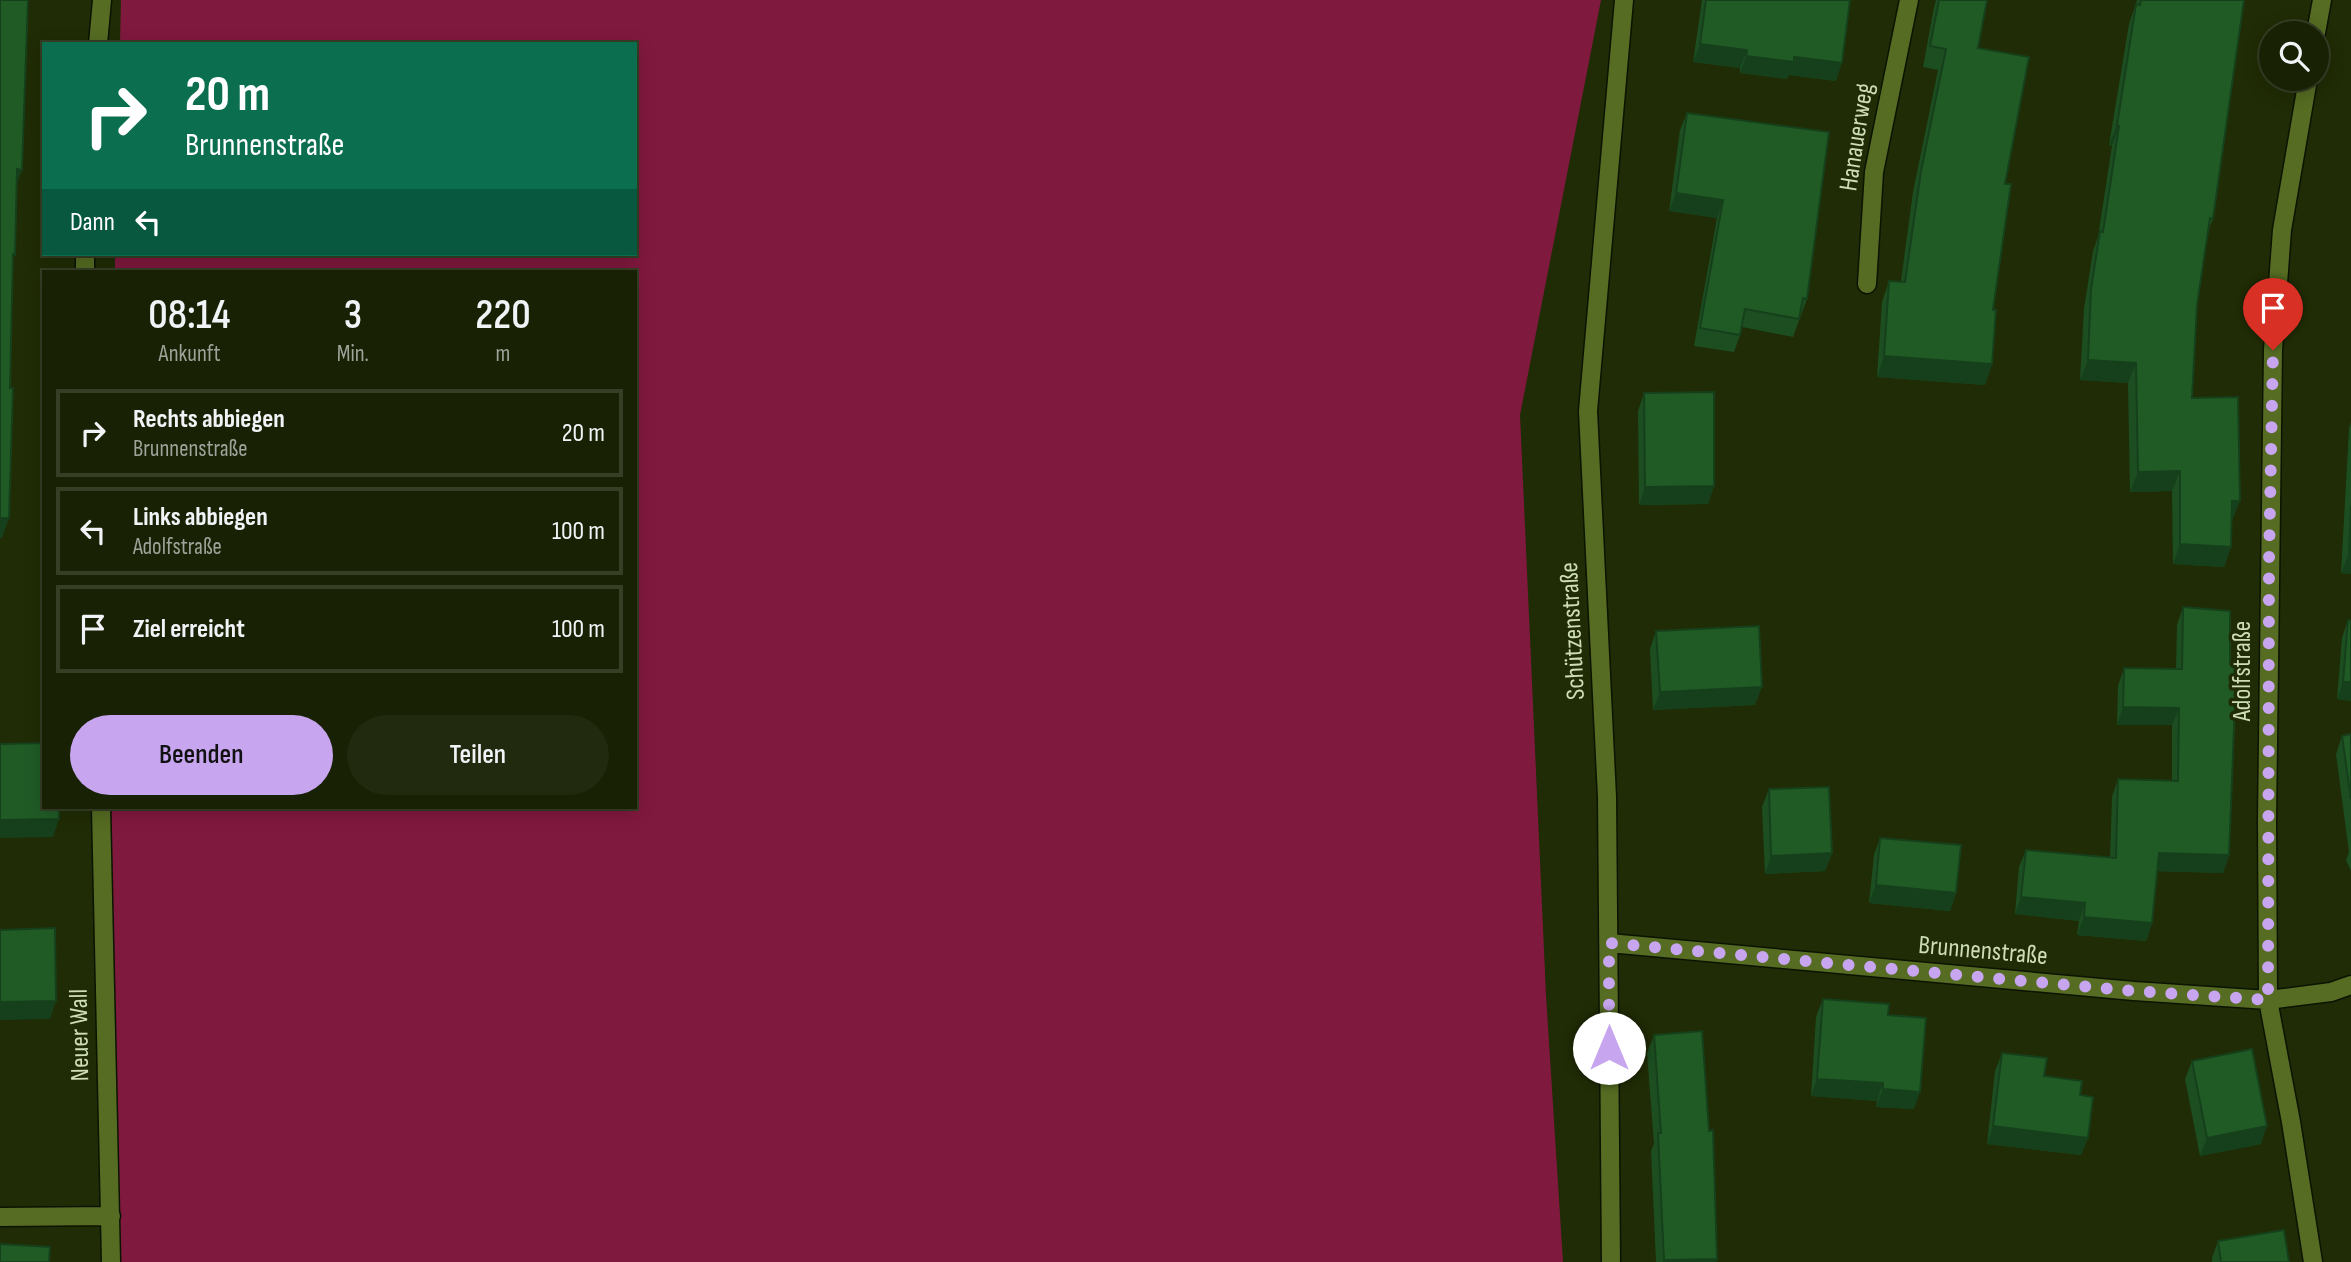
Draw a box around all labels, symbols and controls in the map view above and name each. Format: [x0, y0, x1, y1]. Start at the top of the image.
map controls [2259, 21, 2329, 91]
button: search [2259, 21, 2329, 91]
text: 20 m [185, 66, 270, 125]
icon: right [70, 70, 161, 161]
street label: Hanauerweg [1833, 81, 1881, 193]
text: Brunnenstraße [185, 126, 344, 165]
icon: left [129, 203, 167, 241]
text: Dann [70, 207, 115, 238]
pin [2243, 278, 2303, 350]
icon: arrive [2254, 289, 2292, 327]
text: 08:14 [148, 290, 230, 341]
text: 3 [344, 290, 362, 341]
text: 220 [475, 290, 531, 341]
text: Ankunft [158, 340, 220, 368]
text: Min. [337, 340, 369, 368]
text: m [496, 340, 510, 368]
text: Rechts abbiegen [133, 404, 285, 435]
icon: right [74, 414, 112, 452]
text: 20 m [562, 418, 605, 449]
text: Brunnenstraße [133, 435, 248, 463]
text: Links abbiegen [133, 502, 268, 533]
icon: left [74, 512, 112, 550]
text: 100 m [552, 516, 605, 547]
text: Adolfstraße [133, 533, 222, 561]
street label: Schützenstraße [1554, 561, 1592, 701]
icon: arrive [74, 610, 112, 648]
text: Ziel erreicht [133, 614, 245, 645]
text: 100 m [552, 614, 605, 645]
street label: Adolfstraße [2227, 621, 2258, 722]
button: Beenden [70, 715, 333, 795]
button: Teilen [347, 715, 609, 795]
street label: Brunnenstraße [1917, 930, 2049, 972]
street label: Neuer Wall [64, 988, 96, 1082]
position arrow [1572, 1011, 1646, 1085]

